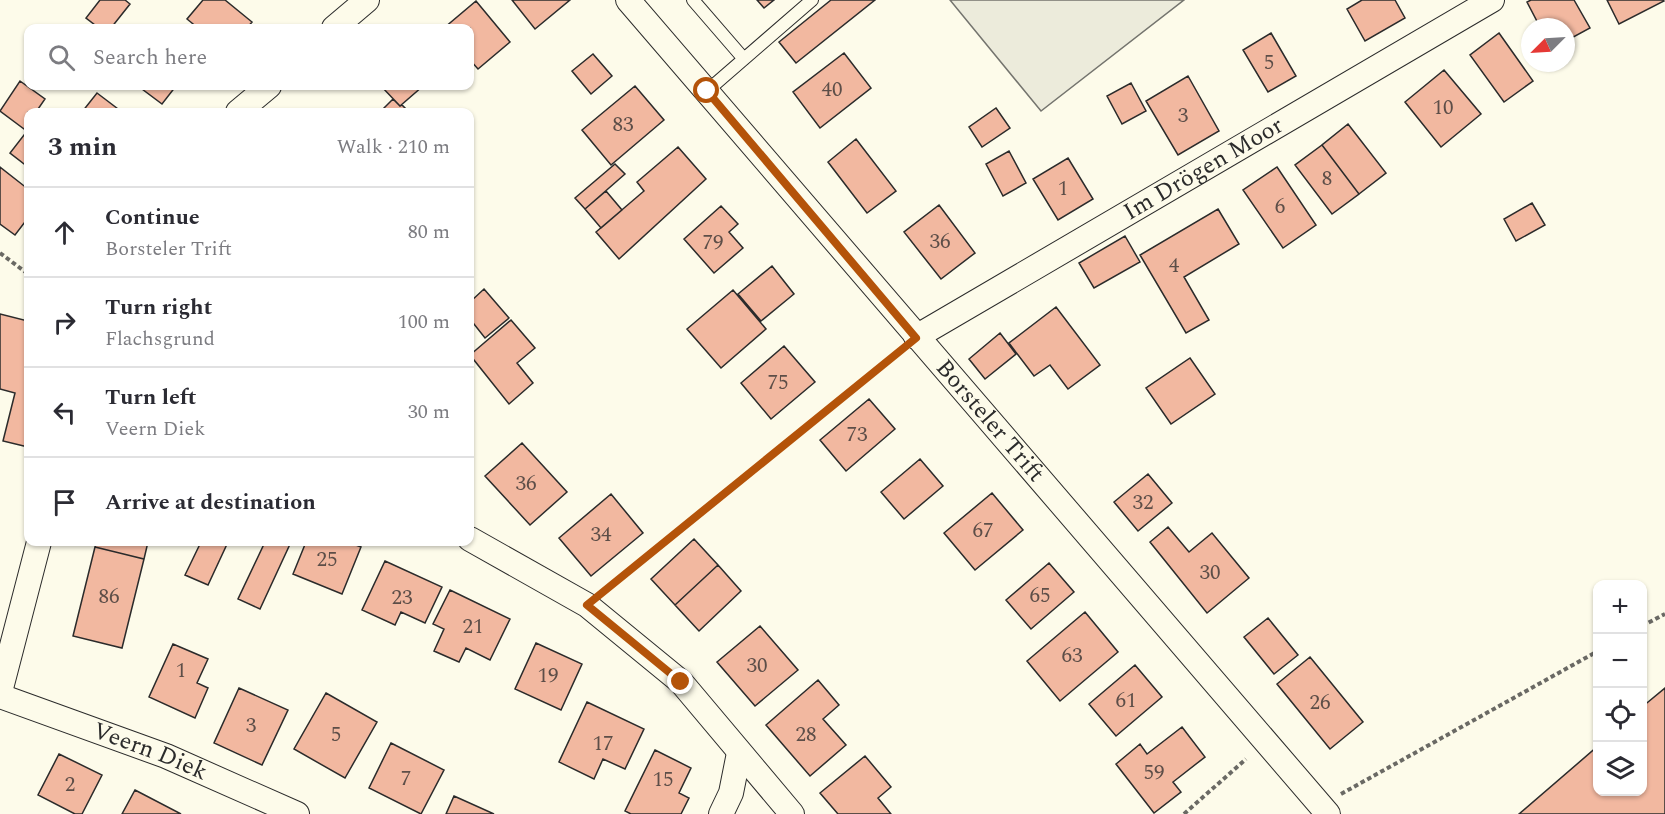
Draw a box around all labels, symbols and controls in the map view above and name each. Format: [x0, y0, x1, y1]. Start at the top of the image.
north arrow [1521, 18, 1575, 72]
search box [24, 24, 474, 90]
icon: search [45, 41, 78, 74]
text: Search here [93, 41, 207, 74]
house number: 5 [1264, 47, 1274, 79]
house number: 40 [822, 74, 843, 106]
route start [693, 77, 719, 103]
house number: 10 [1433, 92, 1454, 124]
house number: 3 [1178, 100, 1189, 132]
street label: Im Drögen Moor [1117, 108, 1290, 230]
house number: 83 [613, 109, 634, 141]
text: 3 min [48, 127, 117, 167]
text: Walk · 210 m [337, 132, 450, 162]
house number: 8 [1322, 163, 1332, 195]
house number: 1 [1058, 173, 1068, 205]
house number: 6 [1275, 191, 1285, 223]
text: Continue [105, 201, 200, 234]
icon: ahead [48, 216, 81, 249]
text: 80 m [408, 217, 450, 247]
house number: 36 [930, 226, 951, 258]
house number: 79 [703, 227, 724, 259]
text: Borsteler Trift [105, 234, 232, 264]
house number: 4 [1169, 250, 1180, 282]
text: Turn right [105, 291, 212, 324]
icon: right [48, 306, 81, 339]
text: 100 m [398, 307, 450, 337]
text: Flachsgrund [105, 324, 215, 354]
street label: Borsteler Trift [927, 351, 1053, 490]
house number: 75 [768, 367, 789, 399]
text: Turn left [105, 381, 197, 414]
icon: left [48, 396, 81, 429]
text: 30 m [408, 397, 450, 427]
text: Veern Diek [105, 414, 205, 444]
house number: 73 [847, 419, 868, 451]
house number: 36 [516, 468, 537, 500]
icon: arrive [48, 486, 81, 519]
text: Arrive at destination [105, 486, 316, 519]
house number: 32 [1133, 487, 1154, 519]
house number: 67 [973, 515, 994, 547]
house number: 34 [591, 519, 612, 551]
house number: 25 [317, 544, 338, 576]
house number: 30 [1200, 557, 1221, 589]
house number: 65 [1030, 580, 1051, 612]
map controls [1593, 580, 1647, 796]
button: + [1593, 580, 1647, 634]
house number: 86 [99, 581, 120, 613]
house number: 23 [392, 582, 413, 614]
house number: 21 [463, 611, 484, 643]
button: − [1593, 634, 1647, 688]
house number: 63 [1062, 640, 1083, 672]
house number: 30 [747, 650, 768, 682]
house number: 1 [176, 655, 186, 687]
house number: 19 [538, 660, 559, 692]
route end [667, 668, 693, 694]
house number: 61 [1116, 685, 1137, 717]
house number: 26 [1310, 687, 1331, 719]
button: locate [1593, 688, 1647, 742]
house number: 3 [246, 710, 257, 742]
street label: Veern Diek [88, 713, 213, 790]
house number: 5 [331, 719, 341, 751]
house number: 28 [796, 719, 817, 751]
house number: 17 [593, 728, 614, 760]
button: layers [1593, 742, 1647, 796]
house number: 59 [1144, 757, 1165, 789]
house number: 7 [401, 763, 411, 795]
house number: 15 [653, 764, 674, 796]
house number: 2 [65, 769, 75, 801]

